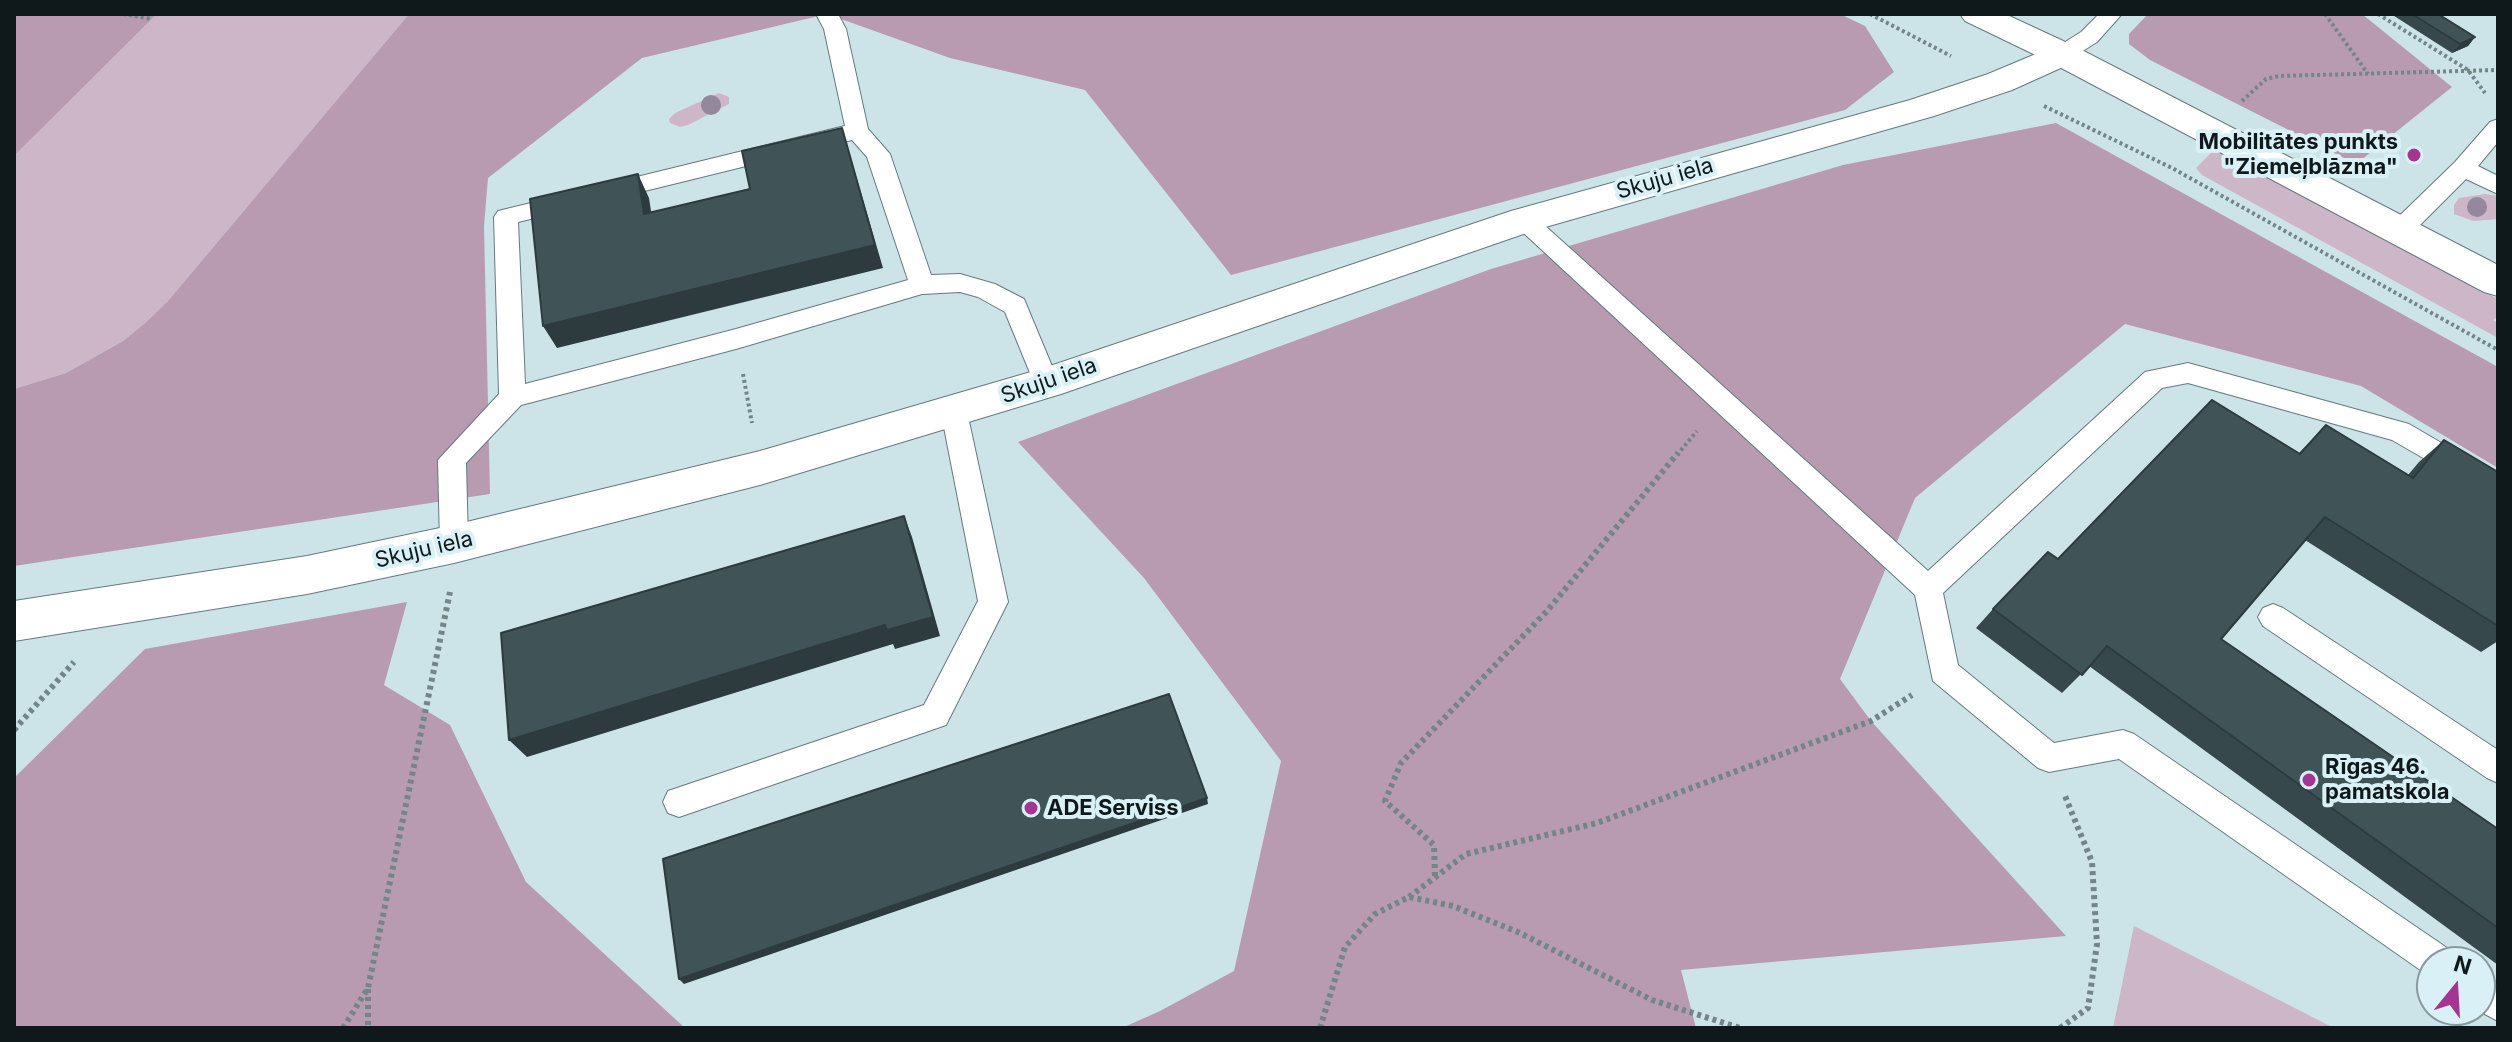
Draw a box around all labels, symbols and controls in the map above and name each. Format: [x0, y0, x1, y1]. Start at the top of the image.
place label: Mobilitātes punkts "Ziemeļblāzma" [2199, 129, 2398, 180]
marker: Mobilitātes punkts "Ziemeļblāzma" [2405, 146, 2423, 164]
street label: Skuju iela [1614, 153, 1716, 205]
street label: Skuju iela [998, 352, 1100, 410]
street label: Skuju iela [373, 526, 475, 574]
place label: Rīgas 46. pamatskola [2325, 754, 2449, 806]
marker: Rīgas 46. pamatskola [2300, 771, 2318, 789]
place label: ADE Serviss [1047, 795, 1178, 821]
marker: ADE Serviss [1022, 799, 1040, 817]
north arrow [2416, 946, 2496, 1026]
text: N [2451, 950, 2475, 980]

